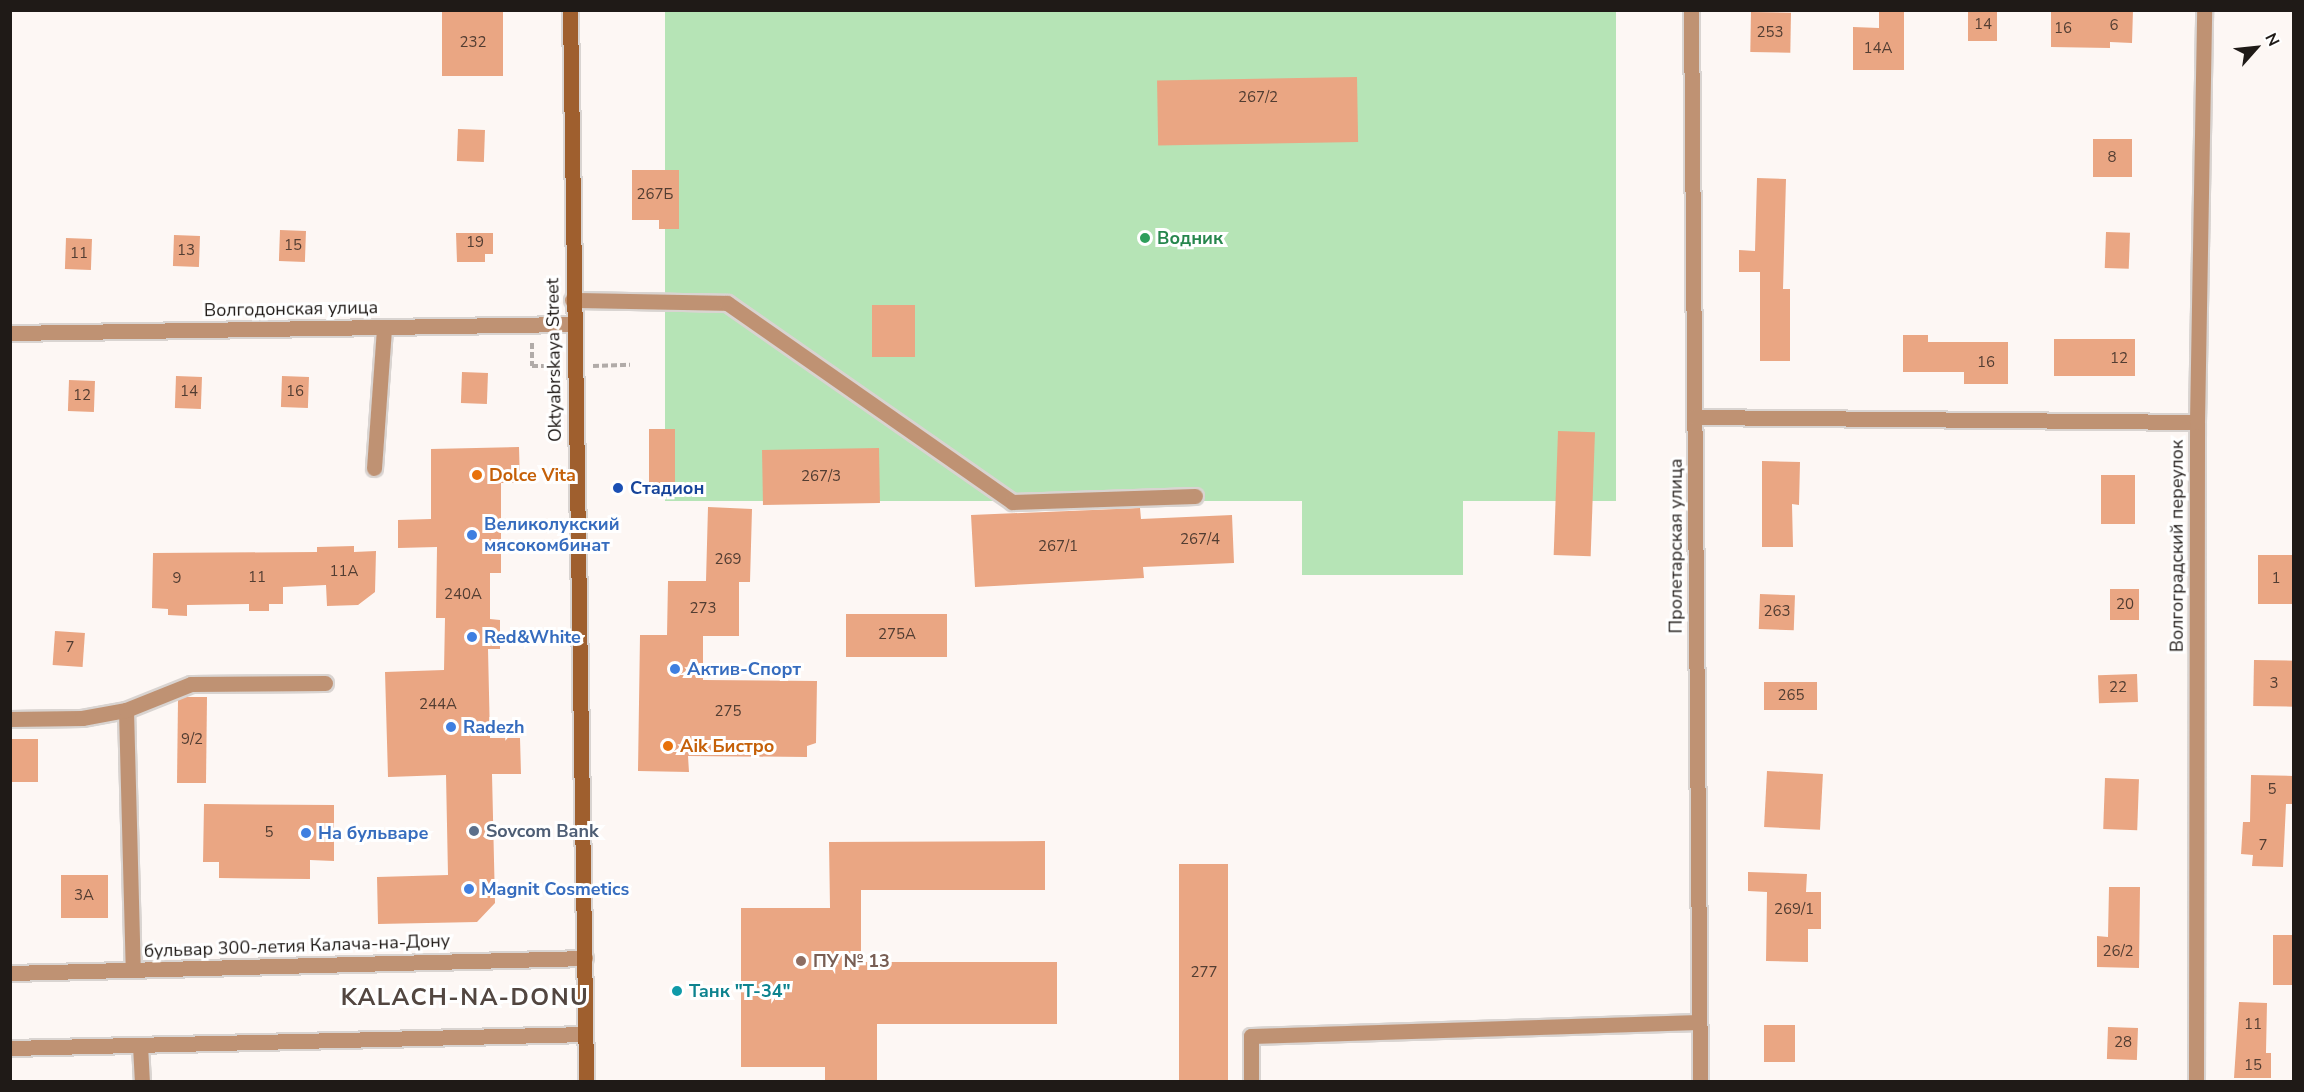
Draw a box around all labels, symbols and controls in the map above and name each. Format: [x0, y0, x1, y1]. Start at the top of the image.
house number: 14 [1974, 16, 1992, 34]
house number: 6 [2110, 17, 2118, 35]
north arrow [2226, 18, 2286, 78]
house number: 16 [2054, 20, 2072, 38]
house number: 253 [1757, 24, 1783, 42]
text: N [2260, 30, 2285, 50]
house number: 232 [460, 34, 486, 52]
house number: 14А [1864, 40, 1892, 58]
house number: 267/2 [1238, 89, 1278, 107]
house number: 8 [2108, 149, 2116, 167]
house number: 267Б [637, 186, 673, 204]
place label: Водник [1157, 227, 1223, 249]
marker: Водник [1138, 231, 1152, 245]
house number: 19 [466, 234, 484, 252]
house number: 15 [284, 237, 302, 255]
house number: 13 [177, 242, 195, 260]
house number: 11 [70, 245, 88, 263]
street label: Oktyabrskaya Street [542, 278, 566, 442]
street label: Волгодонская улица [204, 297, 378, 321]
house number: 12 [2110, 350, 2128, 368]
house number: 16 [1977, 354, 1995, 372]
house number: 14 [180, 383, 198, 401]
house number: 16 [286, 383, 304, 401]
house number: 12 [73, 387, 91, 405]
street label: Волгоградский переулок [2166, 440, 2188, 652]
street label: Пролетарская улица [1665, 459, 1687, 633]
place label: Dolce Vita [489, 464, 576, 486]
marker: Dolce Vita [470, 468, 484, 482]
house number: 267/3 [801, 468, 841, 486]
place label: Стадион [630, 477, 704, 499]
marker: Стадион [611, 481, 625, 495]
place label: Великолукский мясокомбинат [484, 514, 620, 556]
marker: Великолукский мясокомбинат [465, 528, 479, 542]
house number: 267/4 [1180, 531, 1220, 549]
house number: 267/1 [1038, 538, 1078, 556]
house number: 269 [715, 551, 741, 569]
house number: 11А [330, 563, 358, 581]
house number: 11 [248, 569, 266, 587]
house number: 9 [173, 570, 181, 588]
house number: 1 [2272, 570, 2280, 588]
house number: 240А [444, 586, 482, 604]
house number: 20 [2116, 596, 2134, 614]
house number: 273 [690, 600, 716, 618]
house number: 263 [1764, 603, 1790, 621]
place label: Red&White [484, 626, 581, 648]
house number: 275А [878, 626, 916, 644]
marker: Red&White [465, 630, 479, 644]
house number: 7 [66, 639, 74, 657]
place label: Актив-Спорт [687, 658, 801, 680]
marker: Актив-Спорт [668, 662, 682, 676]
house number: 3 [2270, 675, 2278, 693]
house number: 22 [2109, 679, 2127, 697]
house number: 265 [1778, 687, 1804, 705]
house number: 244А [419, 696, 457, 714]
house number: 275 [715, 703, 741, 721]
place label: Radezh [463, 716, 525, 738]
marker: Radezh [444, 720, 458, 734]
house number: 9/2 [181, 731, 203, 749]
place label: Aik Бистро [680, 735, 774, 757]
marker: Aik Бистро [661, 739, 675, 753]
house number: 5 [2268, 781, 2276, 799]
place label: Sovcom Bank [486, 820, 599, 842]
place label: На бульваре [318, 822, 429, 844]
house number: 5 [265, 824, 273, 842]
marker: Sovcom Bank [467, 824, 481, 838]
marker: На бульваре [299, 826, 313, 840]
house number: 7 [2259, 837, 2267, 855]
place label: Magnit Cosmetics [481, 878, 629, 900]
marker: Magnit Cosmetics [462, 882, 476, 896]
house number: 3А [74, 887, 94, 905]
house number: 269/1 [1774, 901, 1814, 919]
street label: бульвар 300-летия Калача-на-Дону [144, 930, 450, 962]
house number: 26/2 [2102, 943, 2134, 961]
place label: ПУ № 13 [813, 950, 890, 972]
marker: ПУ № 13 [794, 954, 808, 968]
house number: 277 [1191, 964, 1217, 982]
place label: Танк "Т-34" [689, 980, 791, 1002]
district label: KALACH-NA-DONU [341, 984, 589, 1012]
marker: Танк "Т-34" [670, 984, 684, 998]
house number: 11 [2244, 1016, 2262, 1034]
house number: 28 [2114, 1034, 2132, 1052]
house number: 15 [2244, 1057, 2262, 1075]

